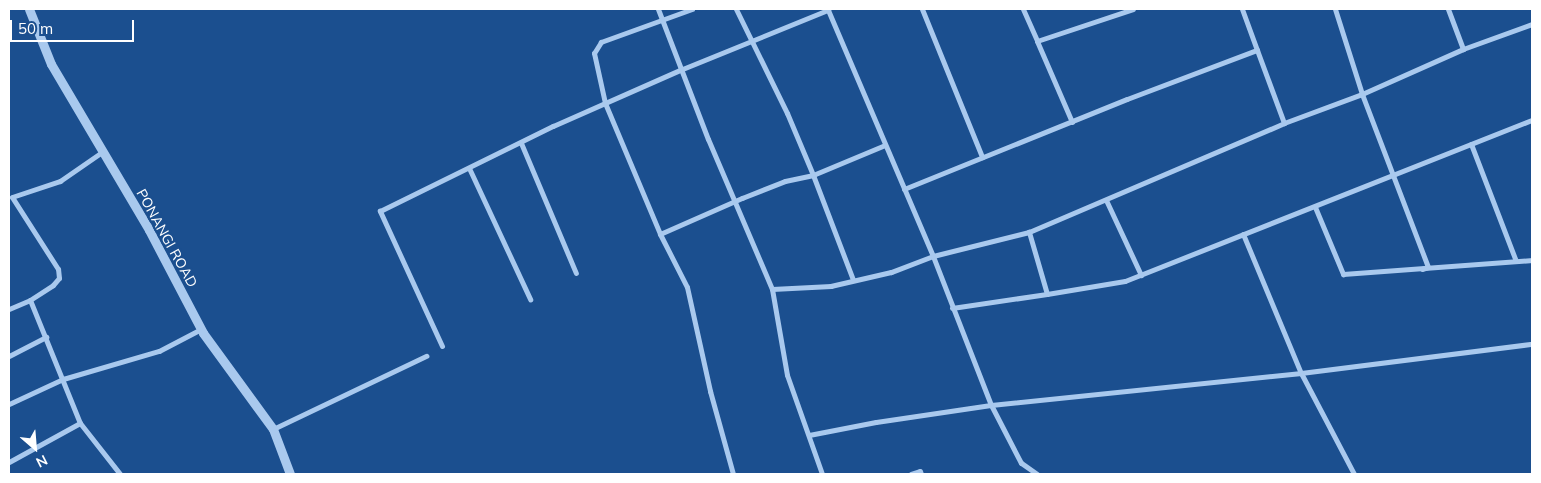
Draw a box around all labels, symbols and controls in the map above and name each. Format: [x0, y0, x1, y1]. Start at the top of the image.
scale bar [12, 10, 136, 42]
text: 50 m [18, 19, 53, 38]
street label: PONANGI ROAD [133, 186, 201, 290]
north arrow [10, 423, 60, 473]
text: N [33, 451, 51, 472]

